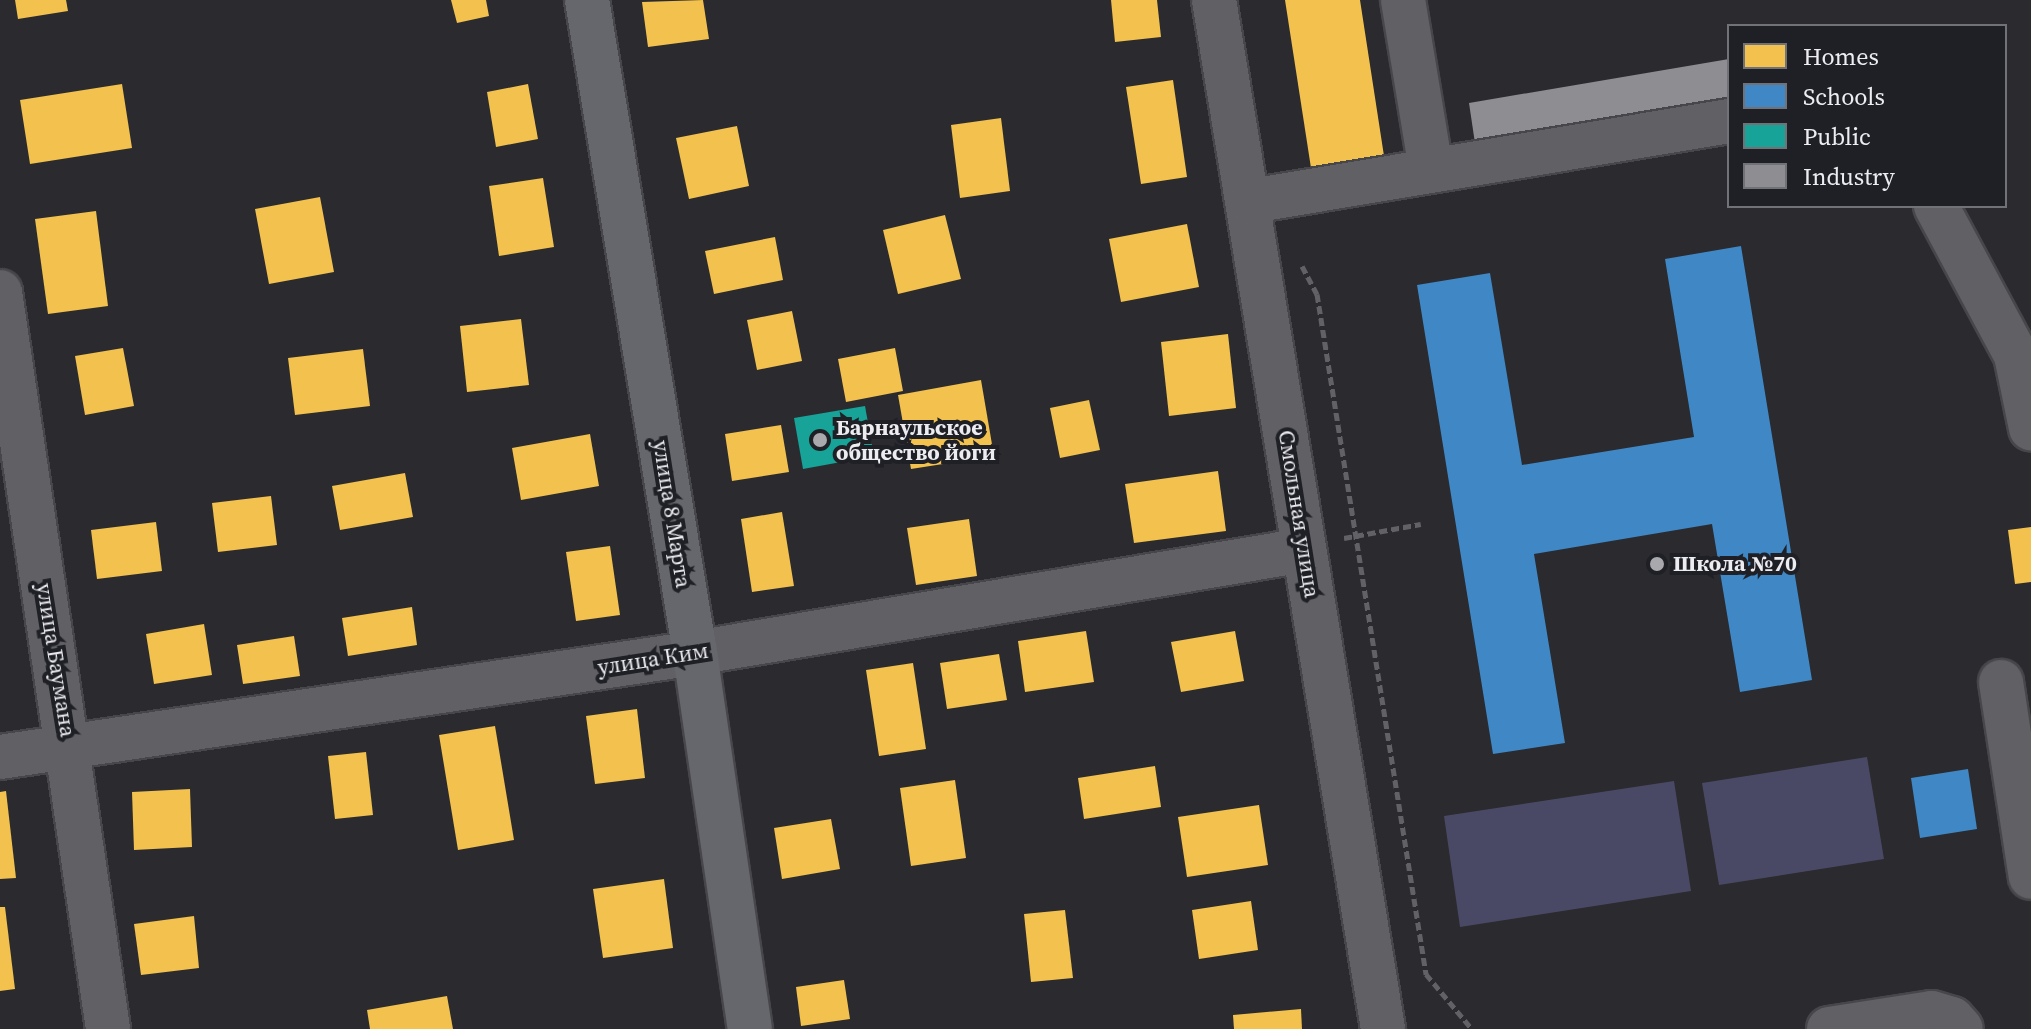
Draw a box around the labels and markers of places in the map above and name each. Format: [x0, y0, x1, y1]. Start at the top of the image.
place label: Барнаульское общество йоги [836, 414, 996, 466]
marker: Барнаульское общество йоги [811, 431, 829, 449]
place label: Школа №70 [1673, 551, 1797, 577]
marker: Школа №70 [1648, 555, 1666, 573]

